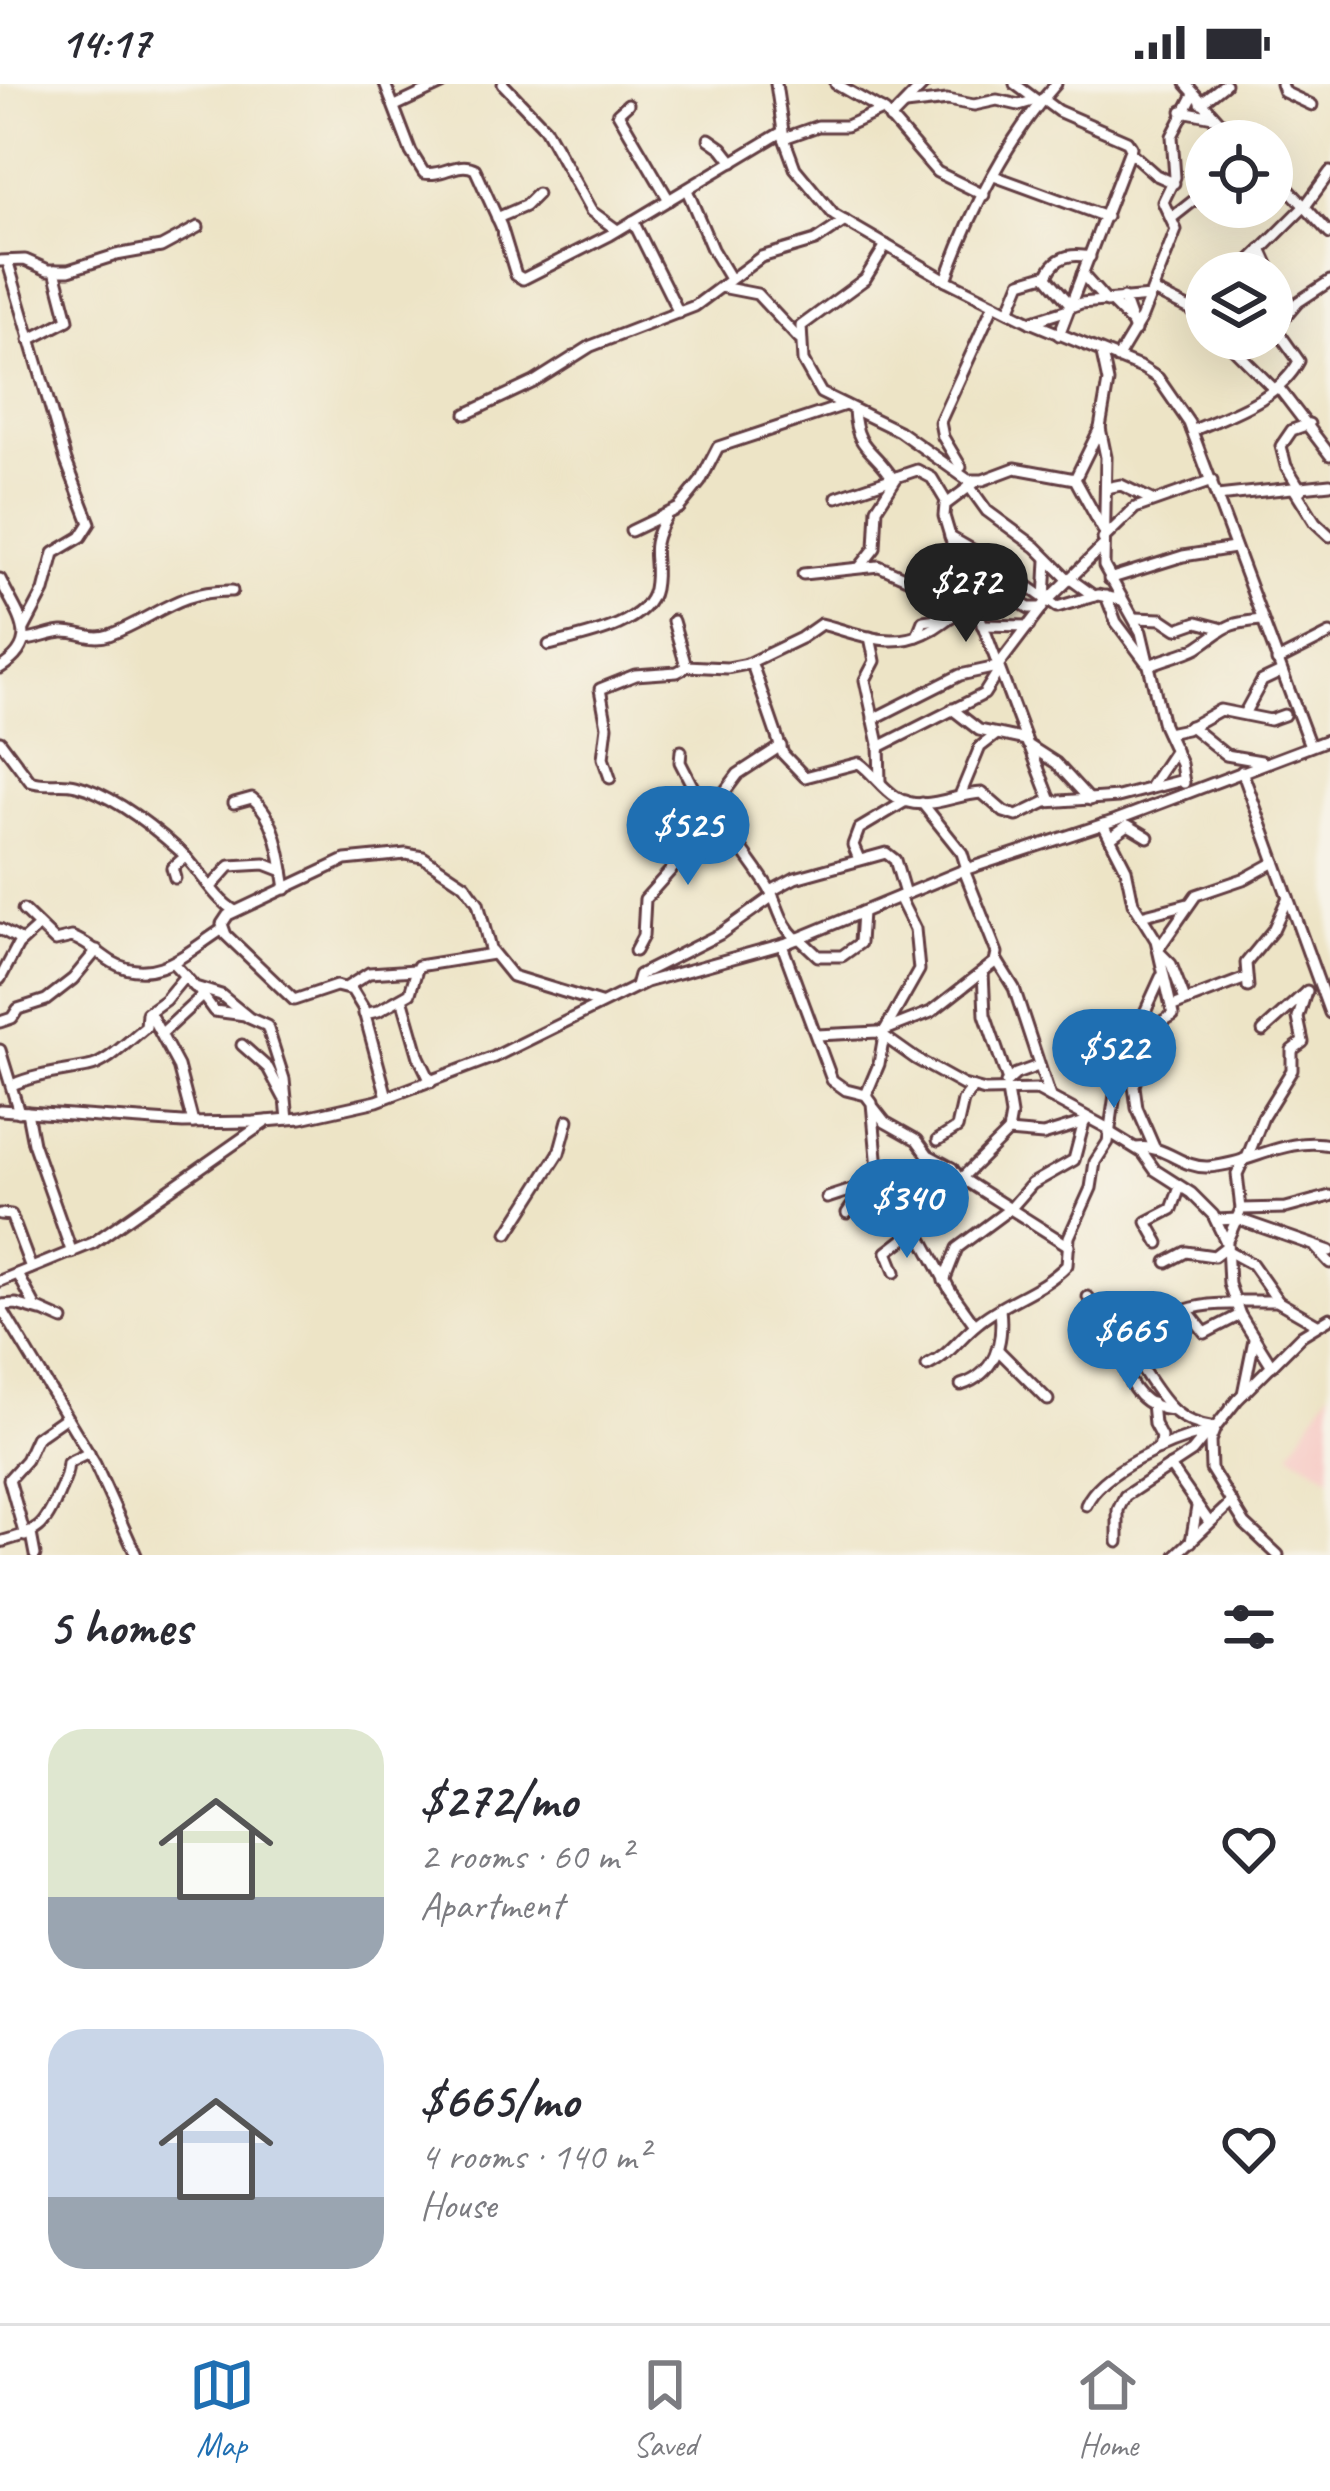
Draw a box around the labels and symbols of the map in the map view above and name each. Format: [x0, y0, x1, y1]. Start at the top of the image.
pin: $272 [895, 543, 1037, 645]
pin: $525 [617, 786, 759, 888]
pin: $522 [1043, 1009, 1185, 1111]
pin: $340 [836, 1159, 978, 1261]
pin: $665 [1059, 1291, 1201, 1393]

